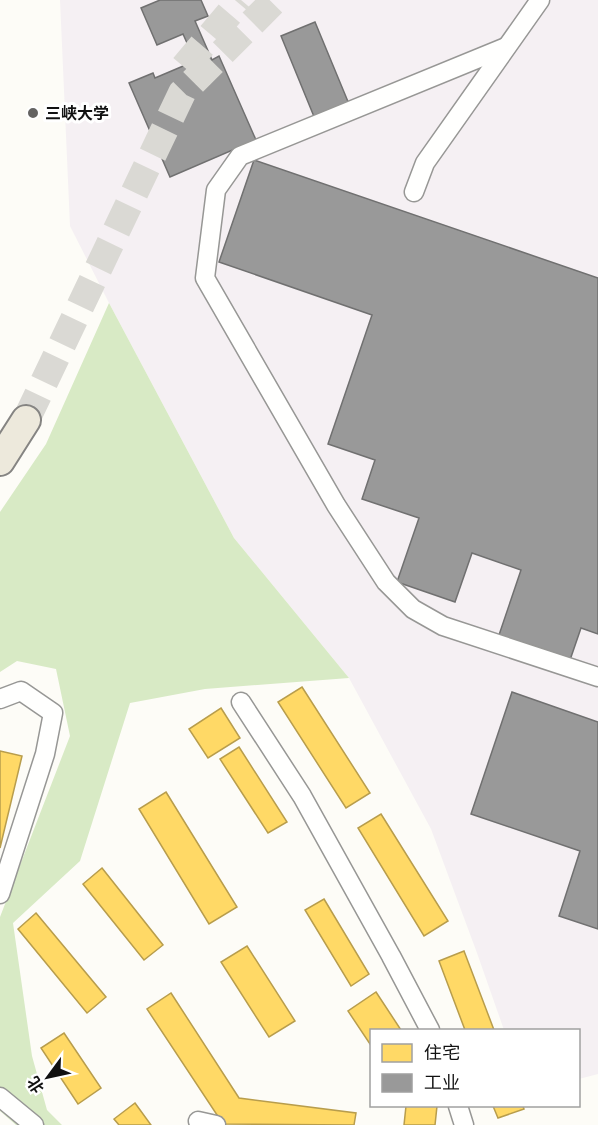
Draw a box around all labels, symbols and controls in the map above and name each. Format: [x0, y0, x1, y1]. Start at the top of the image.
place label: 三峡大学 [45, 103, 109, 123]
marker: 三峡大学 [26, 106, 40, 120]
legend [370, 1029, 580, 1107]
text: 住宅 [424, 1041, 460, 1064]
north arrow [18, 1047, 78, 1107]
text: 工业 [424, 1071, 460, 1094]
text: 北 [23, 1073, 48, 1097]

